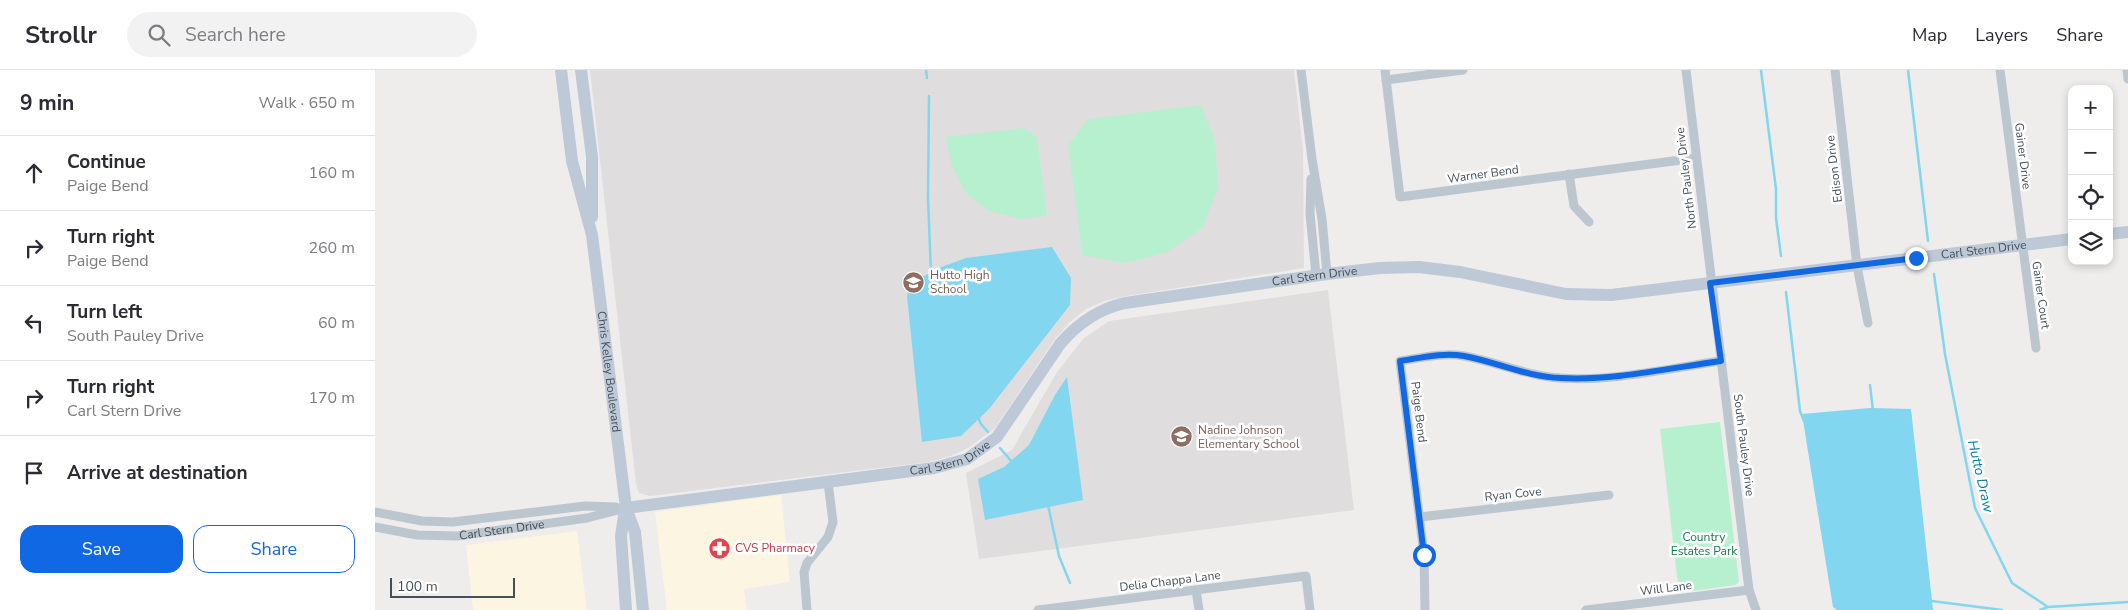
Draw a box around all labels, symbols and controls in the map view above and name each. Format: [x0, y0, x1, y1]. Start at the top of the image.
search box [127, 12, 477, 57]
text: Strollr [25, 19, 97, 51]
icon: search [145, 21, 173, 49]
text: Search here [185, 22, 286, 48]
text: Map [1912, 23, 1947, 47]
text: Layers [1975, 23, 2028, 47]
text: Share [2056, 23, 2103, 47]
map controls [2068, 85, 2113, 265]
button: + [2068, 85, 2113, 130]
text: 9 min [20, 89, 74, 117]
text: Walk · 650 m [259, 92, 355, 114]
street label: Gainer Drive [2011, 122, 2035, 190]
street label: North Pauley Drive [1672, 126, 1700, 230]
button: − [2068, 130, 2113, 175]
street label: Edison Drive [1822, 135, 1846, 203]
text: Continue [67, 149, 146, 175]
icon: ahead [20, 159, 48, 187]
street label: Warner Bend [1446, 161, 1520, 187]
text: 160 m [308, 162, 355, 184]
text: Paige Bend [67, 175, 149, 197]
button: locate [2068, 175, 2113, 220]
button: layers [2068, 220, 2113, 265]
text: Turn right [67, 224, 154, 250]
icon: right [20, 234, 48, 262]
text: 260 m [308, 237, 355, 259]
street label: Carl Stern Drive [1940, 237, 2027, 263]
route end [1905, 247, 1928, 270]
text: Paige Bend [67, 250, 149, 272]
street label: Gainer Court [2028, 260, 2054, 331]
street label: Carl Stern Drive [1271, 263, 1358, 290]
place label: Hutto High School [930, 267, 990, 297]
school or university icon: Hutto High School [902, 270, 926, 294]
text: Turn left [67, 299, 142, 325]
icon: left [20, 309, 48, 337]
street label: Chris Kelley Boulevard [594, 310, 625, 433]
text: 60 m [318, 312, 355, 334]
text: South Pauley Drive [67, 325, 204, 347]
text: Turn right [67, 374, 154, 400]
street label: Paige Bend [1407, 381, 1431, 443]
icon: right [20, 384, 48, 412]
text: 170 m [308, 387, 355, 409]
street label: South Pauley Drive [1730, 393, 1758, 497]
text: Carl Stern Drive [67, 400, 181, 422]
place label: Nadine Johnson Elementary School [1198, 422, 1300, 452]
school or university icon: Nadine Johnson Elementary School [1170, 425, 1194, 449]
street label: Carl Stern Drive [909, 437, 994, 479]
water label: Hutto Draw [1963, 438, 1998, 514]
icon: arrive [20, 459, 48, 487]
text: Arrive at destination [67, 460, 248, 486]
street label: Ryan Cove [1484, 483, 1542, 505]
street label: Carl Stern Drive [458, 516, 545, 544]
button: Save [20, 525, 183, 573]
button: Share [193, 525, 355, 573]
park label: Country Estates Park [1671, 529, 1738, 559]
pharmacy icon: CVS Pharmacy [707, 536, 731, 560]
place label: CVS Pharmacy [735, 540, 816, 556]
route start [1413, 544, 1436, 567]
street label: Delia Chappa Lane [1118, 567, 1222, 595]
scale bar [390, 575, 515, 598]
text: 100 m [397, 577, 438, 596]
street label: Will Lane [1639, 577, 1693, 599]

